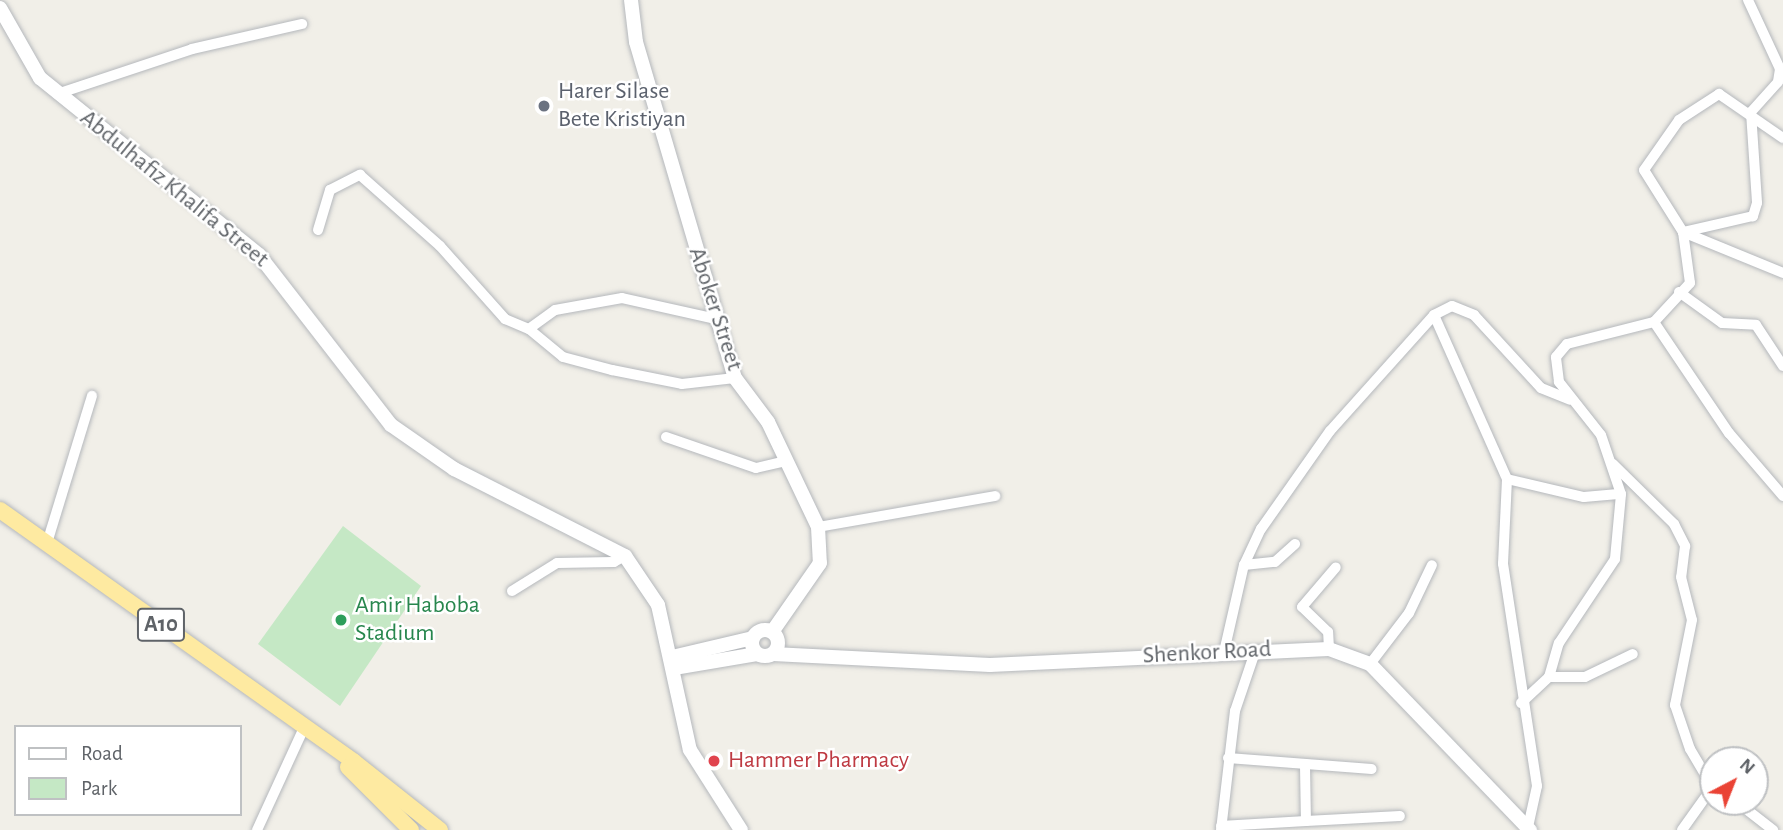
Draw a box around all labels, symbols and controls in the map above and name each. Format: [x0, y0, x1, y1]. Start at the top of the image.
place label: Harer Silase Bete Kristiyan [558, 78, 686, 134]
marker: Harer Silase Bete Kristiyan [536, 98, 552, 114]
street label: Abdulhafiz Khalifa Street [74, 104, 274, 274]
street label: Aboker Street [682, 244, 748, 374]
place label: Amir Haboba Stadium [355, 592, 480, 648]
road number: A10 [136, 606, 186, 645]
marker: Amir Haboba Stadium [333, 612, 349, 628]
street label: Shenkor Road [1142, 635, 1272, 671]
legend [14, 725, 242, 816]
text: Road [81, 743, 123, 764]
north arrow [1699, 746, 1769, 816]
place label: Hammer Pharmacy [728, 747, 909, 775]
marker: Hammer Pharmacy [706, 753, 722, 769]
text: N [1736, 755, 1758, 778]
text: Park [81, 778, 117, 799]

